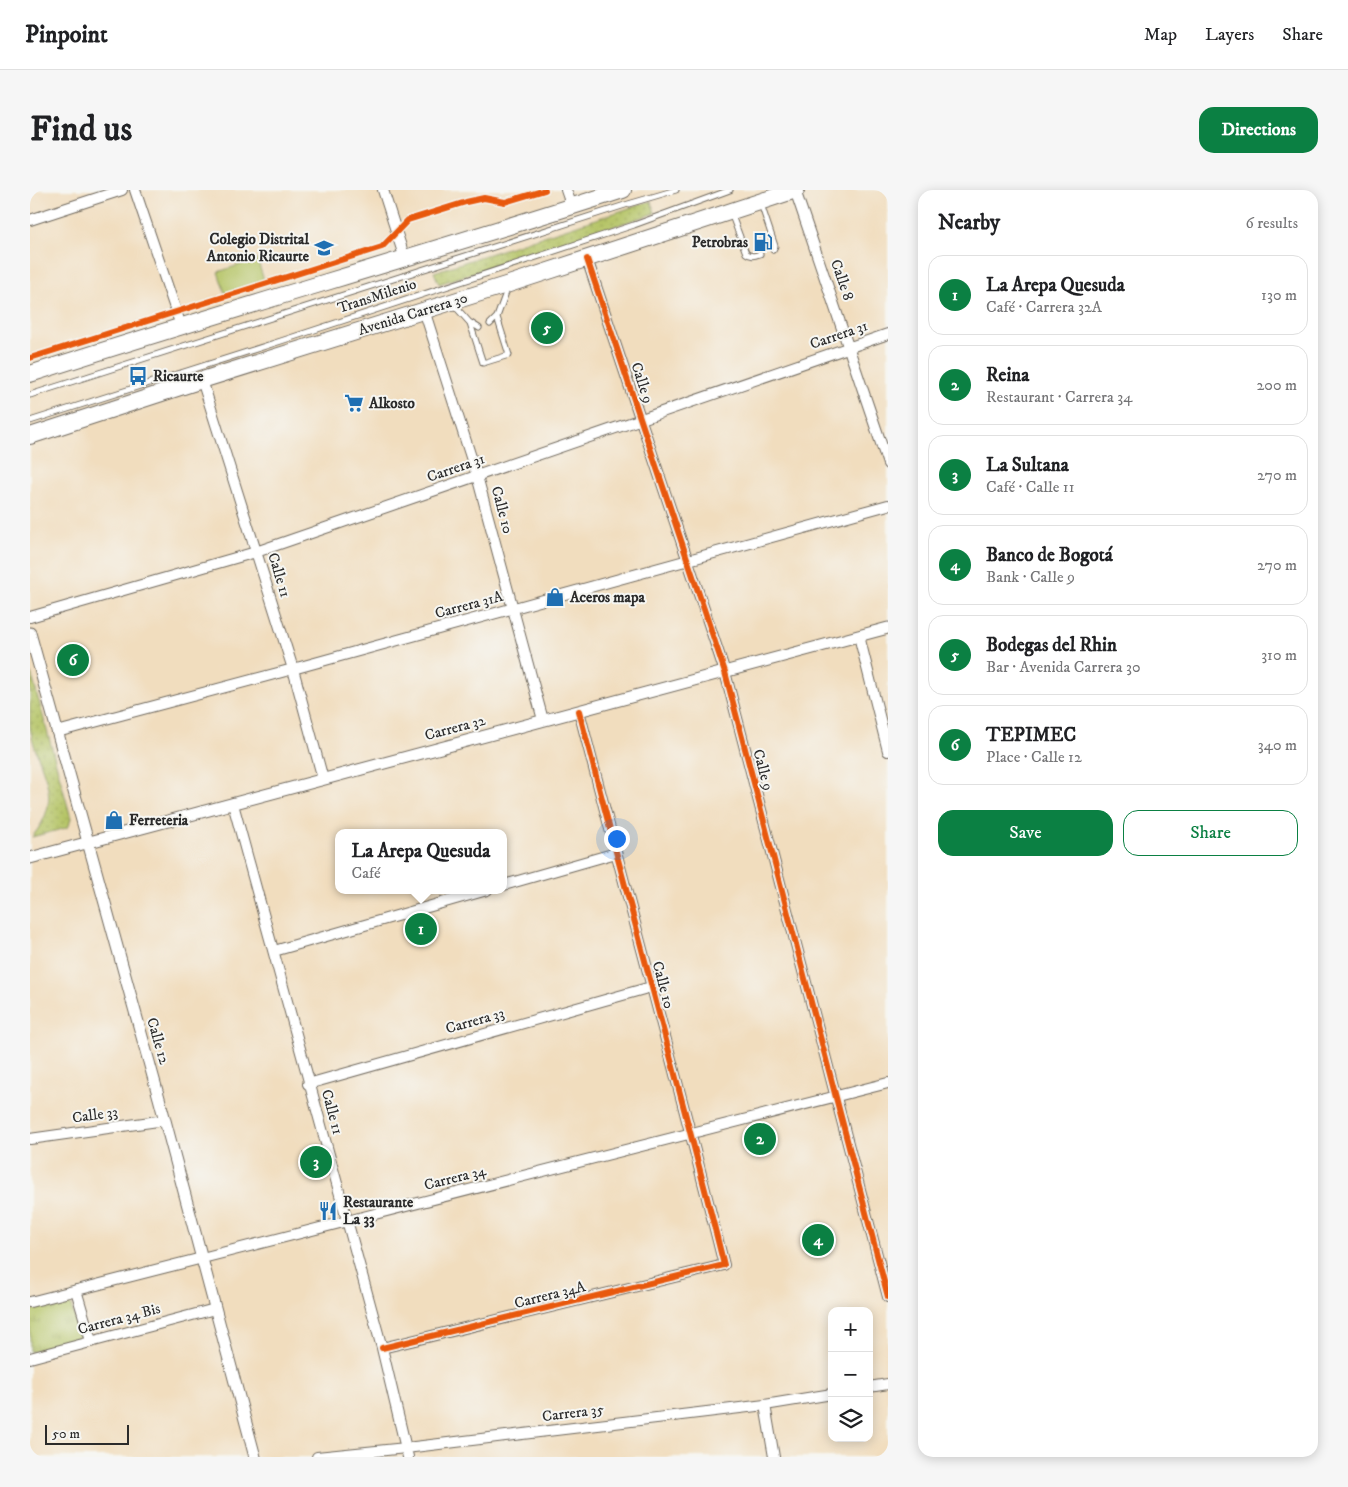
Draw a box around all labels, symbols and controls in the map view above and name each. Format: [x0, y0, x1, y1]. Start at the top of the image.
text: Pinpoint [25, 20, 108, 50]
text: Map [1144, 24, 1177, 46]
text: Layers [1205, 24, 1254, 46]
text: Share [1282, 24, 1323, 46]
button: Directions [1199, 107, 1318, 153]
text: Find us [30, 108, 132, 152]
text: Nearby [938, 210, 1000, 236]
text: 6 results [1245, 213, 1298, 233]
place label: Colegio Distrital Antonio Ricaurte [206, 230, 310, 266]
fuel station icon: Petrobras [752, 231, 774, 253]
place label: Petrobras [692, 233, 748, 252]
school or university icon: Colegio Distrital Antonio Ricaurte [313, 237, 335, 259]
street label: Calle 8 [826, 257, 858, 303]
street label: TransMilenio [335, 274, 419, 318]
text: La Arepa Quesuda [986, 274, 1125, 297]
text: 1 [952, 285, 958, 305]
text: 130 m [1261, 285, 1297, 305]
street label: Avenida Carrera 30 [356, 288, 470, 340]
text: Café · Carrera 32A [986, 297, 1102, 317]
pin: 5 [531, 309, 563, 347]
street label: Carrera 31 [808, 316, 870, 354]
street label: Calle 9 [626, 360, 658, 406]
text: Reina [986, 364, 1029, 387]
bus stop icon: Ricaurte [127, 365, 149, 387]
place label: Ricaurte [153, 367, 204, 386]
text: 2 [951, 375, 959, 395]
text: 200 m [1256, 375, 1297, 395]
text: Restaurant · Carrera 34 [986, 387, 1132, 407]
supermarket icon: Alkosto [343, 392, 365, 414]
place label: Alkosto [368, 394, 415, 413]
street label: Carrera 31 [425, 449, 487, 487]
text: La Sultana [986, 454, 1069, 477]
text: 3 [952, 465, 958, 485]
text: 270 m [1257, 465, 1297, 485]
text: Café · Calle 11 [986, 477, 1075, 497]
street label: Calle 10 [487, 484, 517, 536]
text: Banco de Bogotá [986, 544, 1113, 567]
street label: Calle 11 [263, 550, 295, 600]
text: 4 [950, 555, 960, 575]
text: 270 m [1257, 555, 1297, 575]
text: Bank · Calle 9 [986, 567, 1075, 587]
shop icon: Aceros mapa [544, 586, 566, 608]
street label: Carrera 31A [433, 587, 505, 623]
place label: Aceros mapa [569, 588, 645, 607]
text: Bodegas del Rhin [986, 634, 1117, 657]
pin: 6 [57, 641, 89, 679]
text: 5 [951, 645, 959, 665]
text: 310 m [1261, 645, 1297, 665]
text: Bar · Avenida Carrera 30 [986, 657, 1141, 677]
street label: Carrera 32 [423, 711, 488, 745]
text: TEPIMEC [986, 724, 1076, 747]
text: 6 [951, 735, 959, 755]
text: 340 m [1258, 735, 1297, 755]
street label: Calle 9 [748, 747, 778, 793]
text: Place · Calle 12 [986, 747, 1082, 767]
shop icon: Ferreteria [103, 809, 125, 831]
button: Save [938, 810, 1113, 856]
button: Share [1123, 810, 1298, 856]
place label: Ferreteria [129, 811, 189, 830]
your location [604, 826, 630, 852]
popup [335, 829, 507, 894]
text: La Arepa Quesuda [352, 840, 490, 863]
text: Café [352, 863, 381, 883]
pin: 1 [405, 910, 437, 948]
street label: Calle 10 [648, 959, 678, 1011]
street label: Carrera 33 [443, 1004, 507, 1038]
street label: Calle 12 [142, 1015, 174, 1067]
street label: Calle 11 [317, 1087, 347, 1137]
street label: Calle 33 [71, 1102, 119, 1128]
pin: 2 [744, 1120, 776, 1158]
pin: 3 [300, 1143, 332, 1181]
street label: Carrera 34 [422, 1161, 488, 1195]
place label: Restaurante La 33 [343, 1193, 414, 1229]
restaurant icon: Restaurante La 33 [317, 1200, 339, 1222]
pin: 4 [802, 1221, 834, 1259]
street label: Carrera 34A [512, 1277, 588, 1313]
street label: Carrera 34 Bis [76, 1299, 162, 1339]
map controls [828, 1307, 873, 1442]
button: + [828, 1307, 873, 1352]
button: − [828, 1352, 873, 1397]
button: layers [828, 1397, 873, 1442]
street label: Carrera 35 [541, 1400, 605, 1426]
scale bar [45, 1422, 129, 1445]
text: 50 m [52, 1425, 80, 1443]

